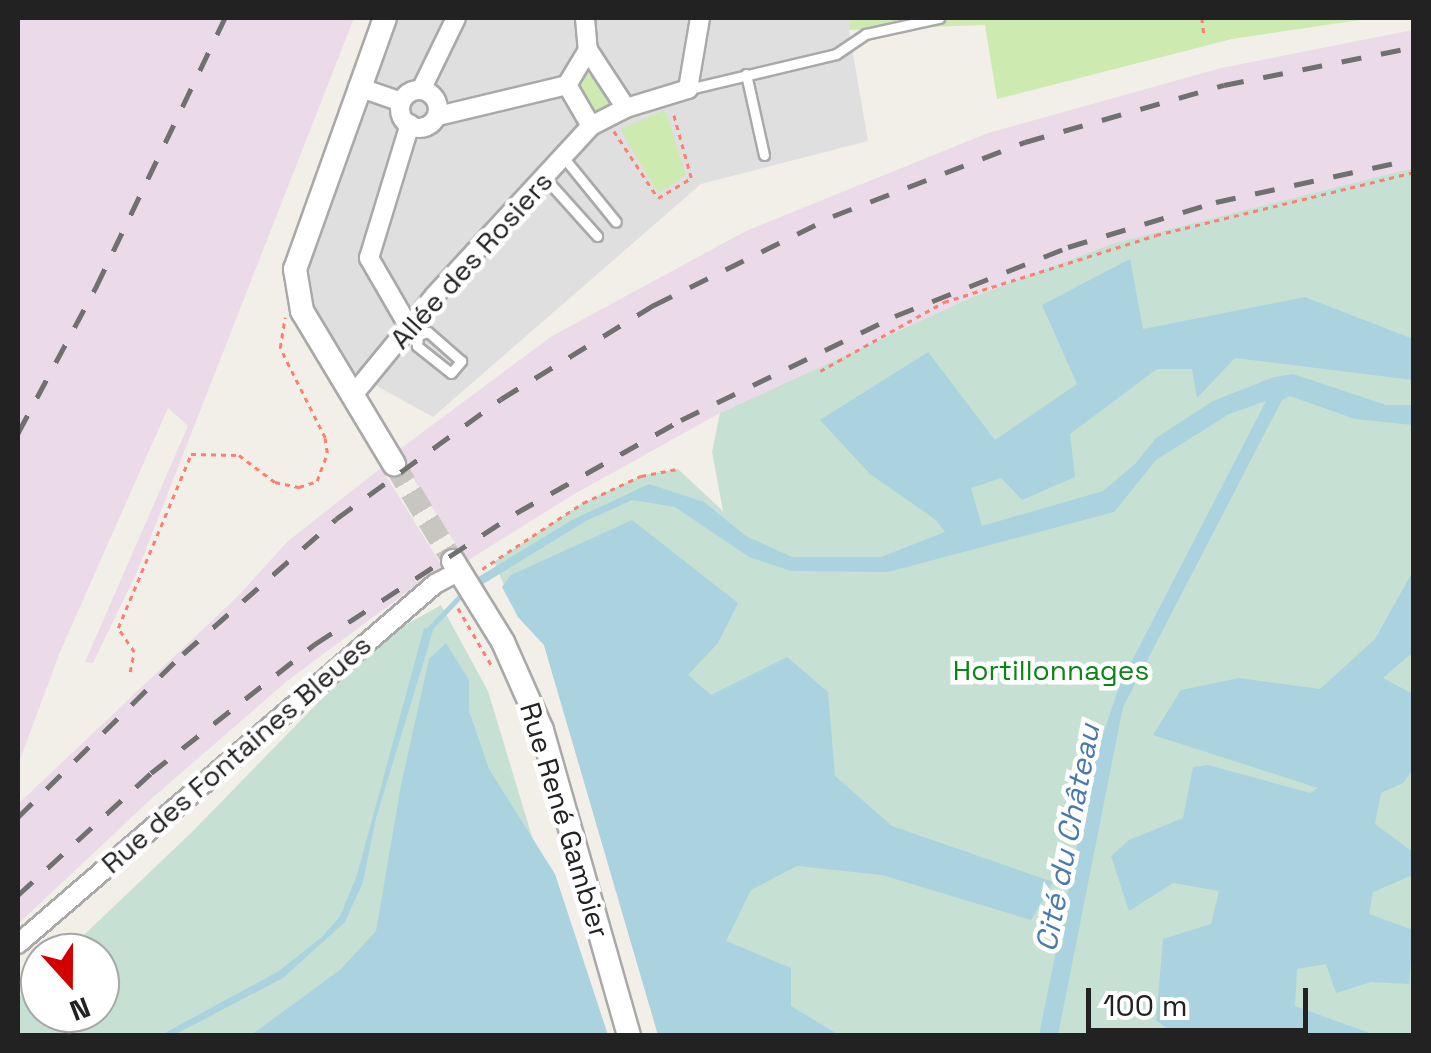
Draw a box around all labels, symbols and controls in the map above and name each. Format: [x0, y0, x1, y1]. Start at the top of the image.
street label: Allée des Rosiers [383, 165, 559, 355]
street label: Rue des Fontaines Bleues [94, 628, 378, 880]
park label: Hortillonnages [953, 653, 1149, 687]
street label: Rue René Gambier [513, 698, 617, 942]
water label: Cité du Château [1028, 721, 1108, 955]
north arrow [20, 933, 120, 1033]
scale bar [1091, 968, 1314, 1030]
text: 100 m [1103, 986, 1188, 1025]
text: N [65, 989, 95, 1029]

